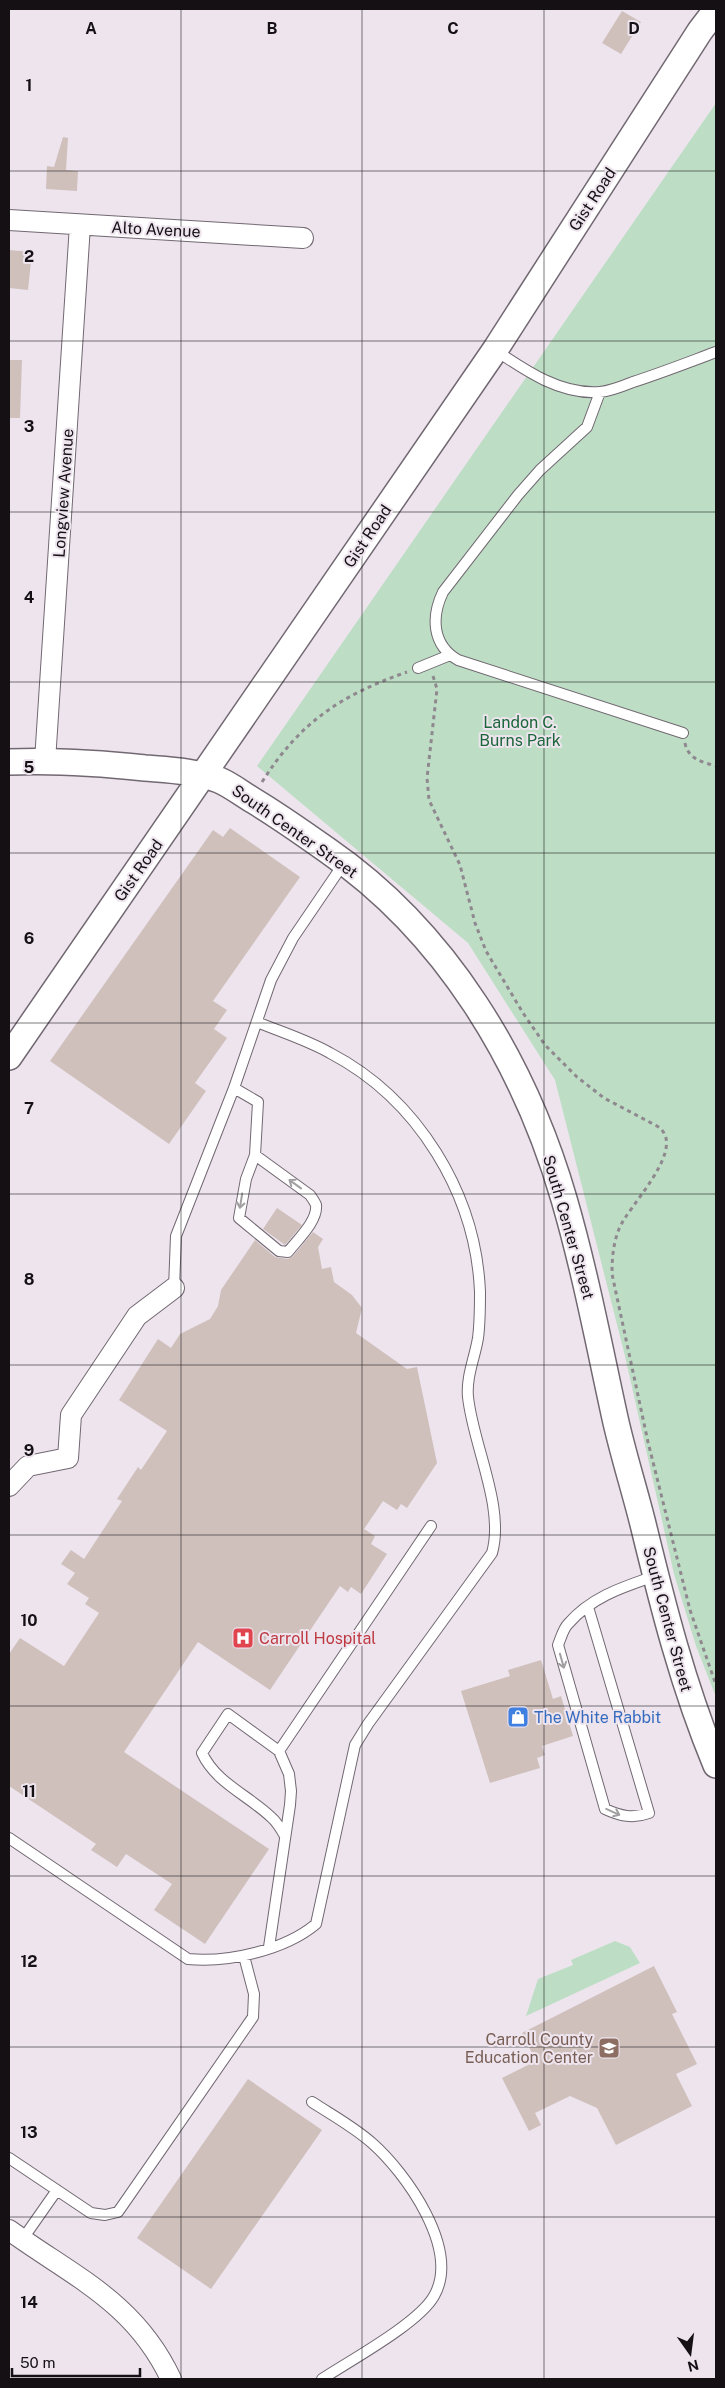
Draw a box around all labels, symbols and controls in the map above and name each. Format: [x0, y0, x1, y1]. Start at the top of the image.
text: A [85, 19, 97, 38]
text: B [267, 19, 278, 38]
text: C [447, 19, 459, 38]
text: D [628, 19, 640, 38]
text: 1 [26, 76, 32, 95]
street label: Gist Road [565, 164, 620, 234]
street label: Alto Avenue [111, 218, 201, 241]
text: 2 [24, 247, 34, 266]
text: 3 [24, 417, 34, 436]
street label: Longview Avenue [50, 428, 77, 558]
street label: Gist Road [340, 501, 395, 571]
text: 4 [24, 588, 35, 607]
park label: Landon C. Burns Park [479, 713, 561, 750]
text: 5 [24, 758, 35, 777]
street label: South Center Street [228, 781, 361, 882]
street label: Gist Road [110, 836, 167, 905]
text: 6 [24, 929, 34, 948]
text: 7 [24, 1099, 34, 1118]
street label: South Center Street [539, 1153, 598, 1301]
one-way arrow [288, 1179, 302, 1189]
one-way arrow [236, 1193, 246, 1209]
text: 8 [24, 1270, 35, 1289]
text: 9 [24, 1441, 34, 1460]
street label: South Center Street [639, 1545, 696, 1694]
text: 10 [20, 1611, 38, 1630]
hospital icon: Carroll Hospital [231, 1626, 255, 1650]
place label: Carroll Hospital [259, 1629, 376, 1648]
one-way arrow [558, 1652, 568, 1668]
shop icon: The White Rabbit [506, 1705, 530, 1729]
place label: The White Rabbit [534, 1708, 661, 1727]
text: 11 [22, 1782, 36, 1801]
one-way arrow [605, 1807, 620, 1817]
text: 12 [20, 1952, 38, 1971]
place label: Carroll County Education Center [465, 2030, 593, 2067]
school or university icon: Carroll County Education Center [597, 2036, 621, 2060]
text: 13 [20, 2123, 38, 2142]
text: 14 [20, 2293, 38, 2312]
north arrow [665, 2328, 715, 2378]
scale bar [12, 2346, 140, 2378]
text: 50 m [20, 2354, 55, 2371]
text: N [686, 2357, 700, 2375]

